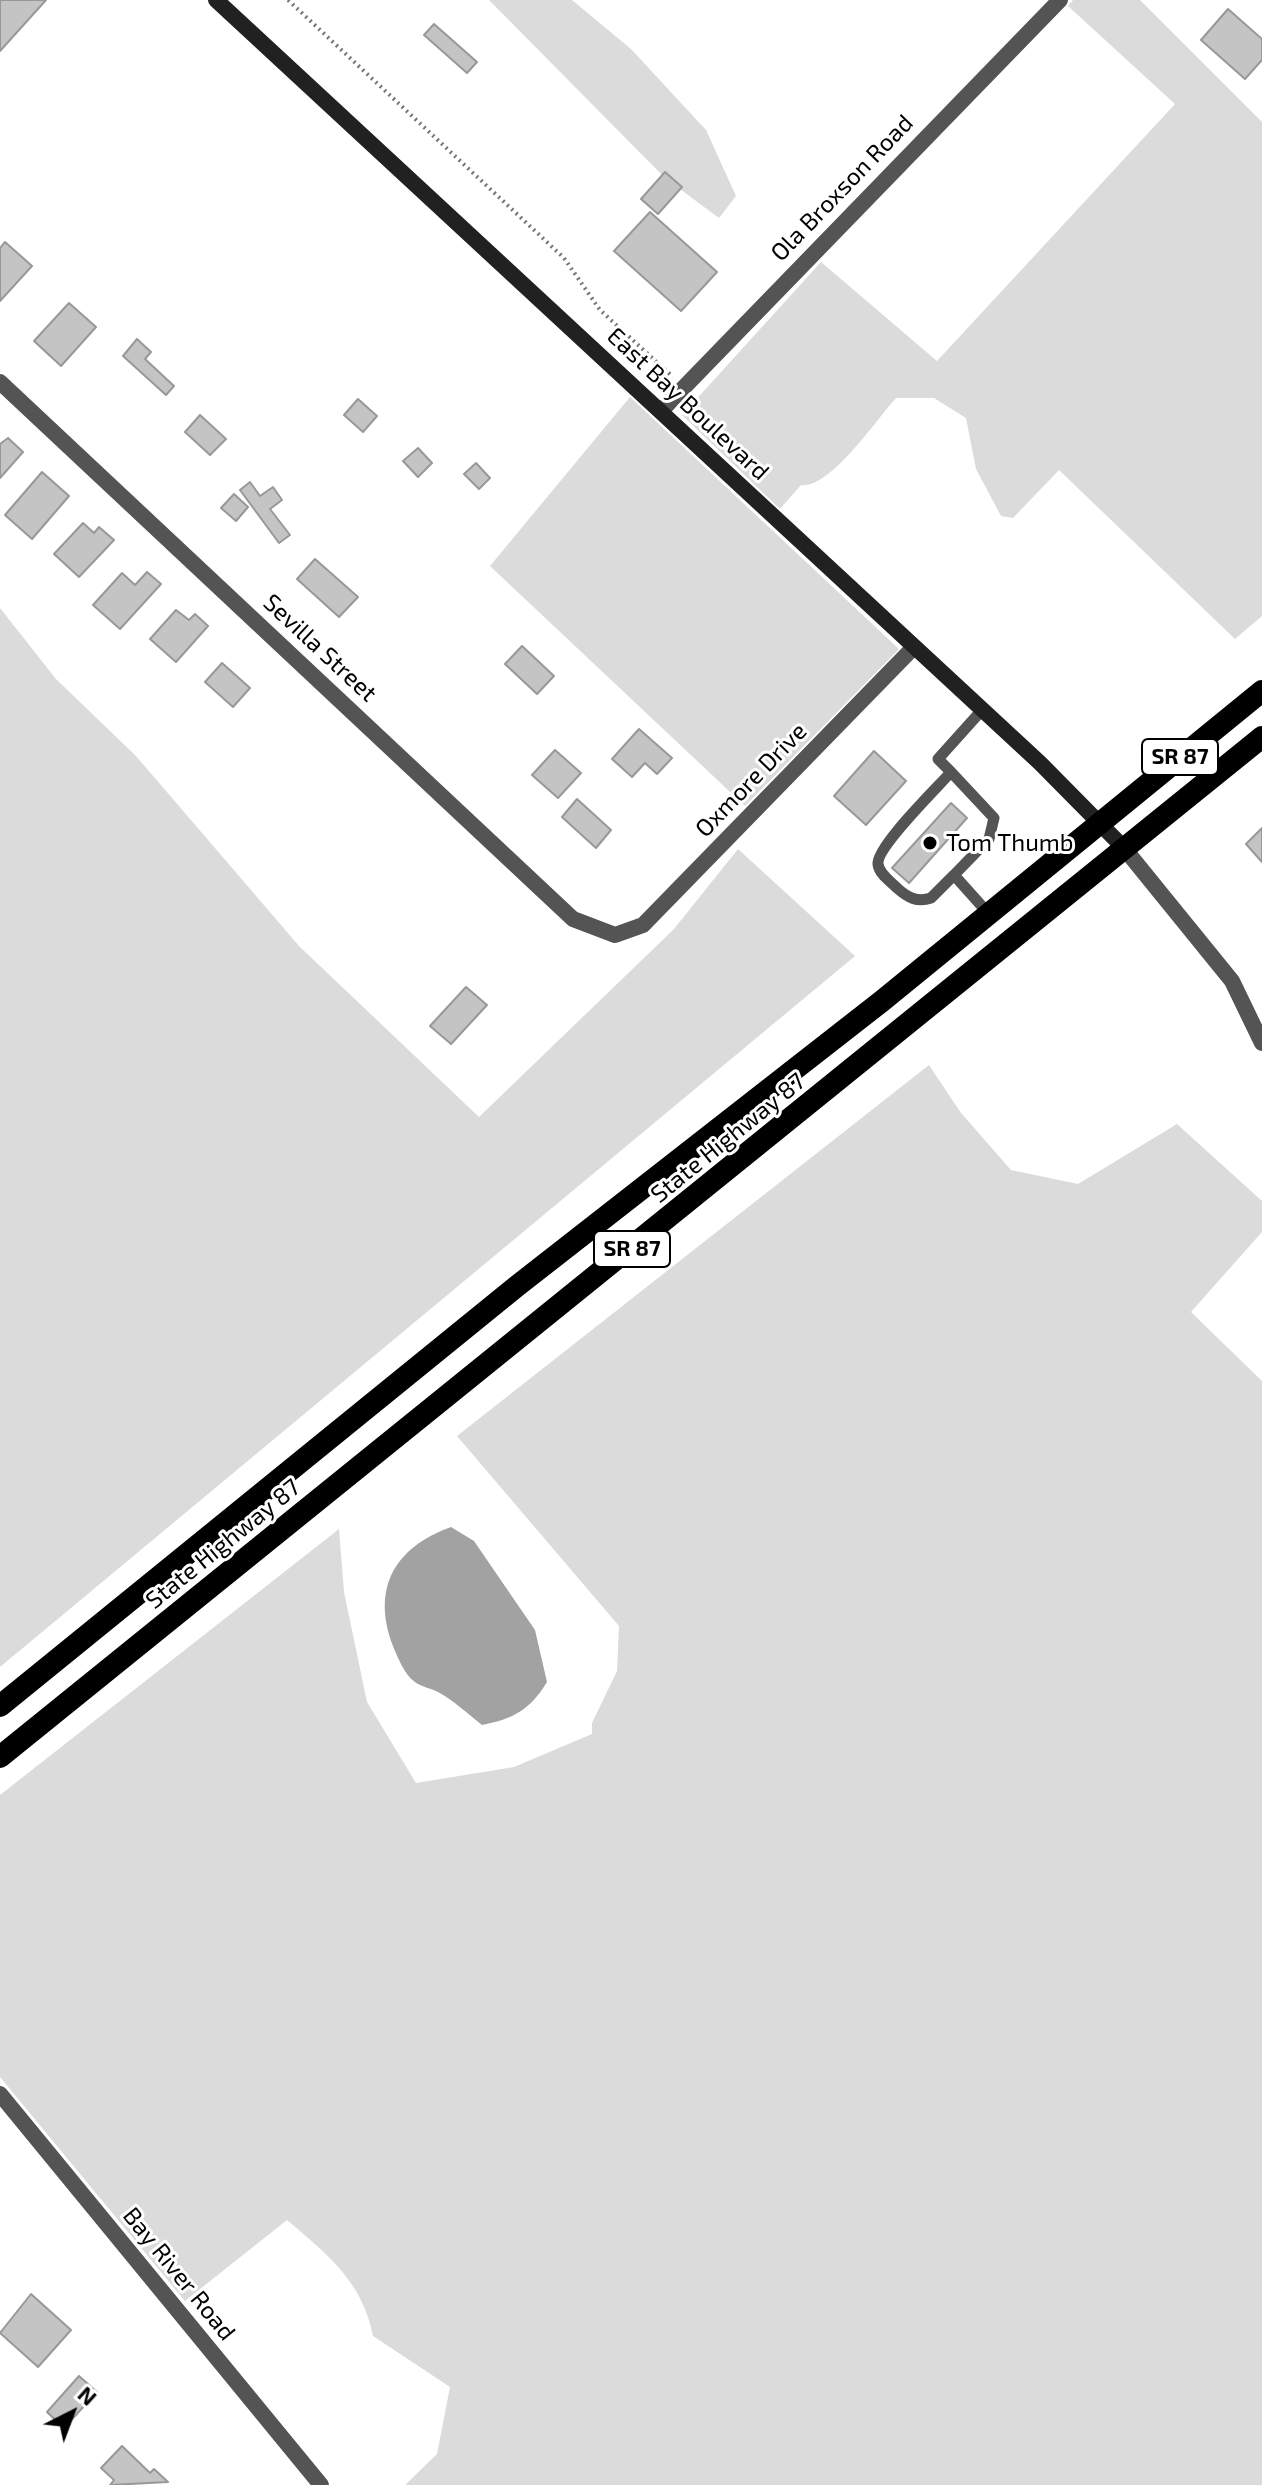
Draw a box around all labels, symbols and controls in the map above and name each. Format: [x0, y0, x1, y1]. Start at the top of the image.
street label: Ola Broxson Road [765, 109, 919, 267]
street label: East Bay Boulevard [601, 322, 775, 486]
street label: Sevilla Street [257, 588, 383, 708]
street label: Oxmore Drive [689, 717, 813, 843]
road number: SR 87 [1142, 739, 1218, 775]
place label: Tom Thumb [946, 829, 1074, 857]
marker: Tom Thumb [921, 834, 939, 852]
street label: State Highway 87 [645, 1067, 811, 1209]
road number: SR 87 [594, 1231, 670, 1267]
street label: State Highway 87 [140, 1473, 306, 1615]
street label: Bay River Road [117, 2202, 241, 2346]
north arrow [32, 2373, 112, 2453]
text: N [73, 2380, 103, 2410]

